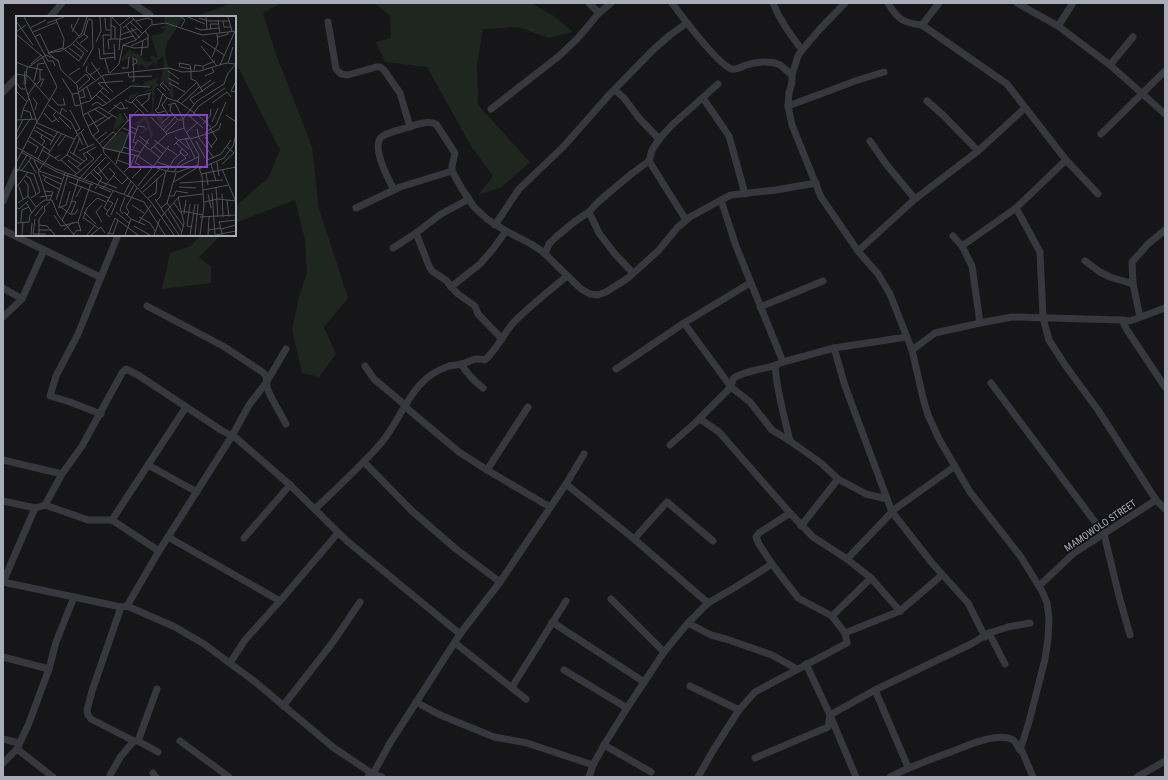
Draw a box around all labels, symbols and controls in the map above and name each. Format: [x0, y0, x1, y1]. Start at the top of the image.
inset map [16, 16, 236, 236]
street label: MAMOWOLO STREET [1062, 497, 1138, 554]

